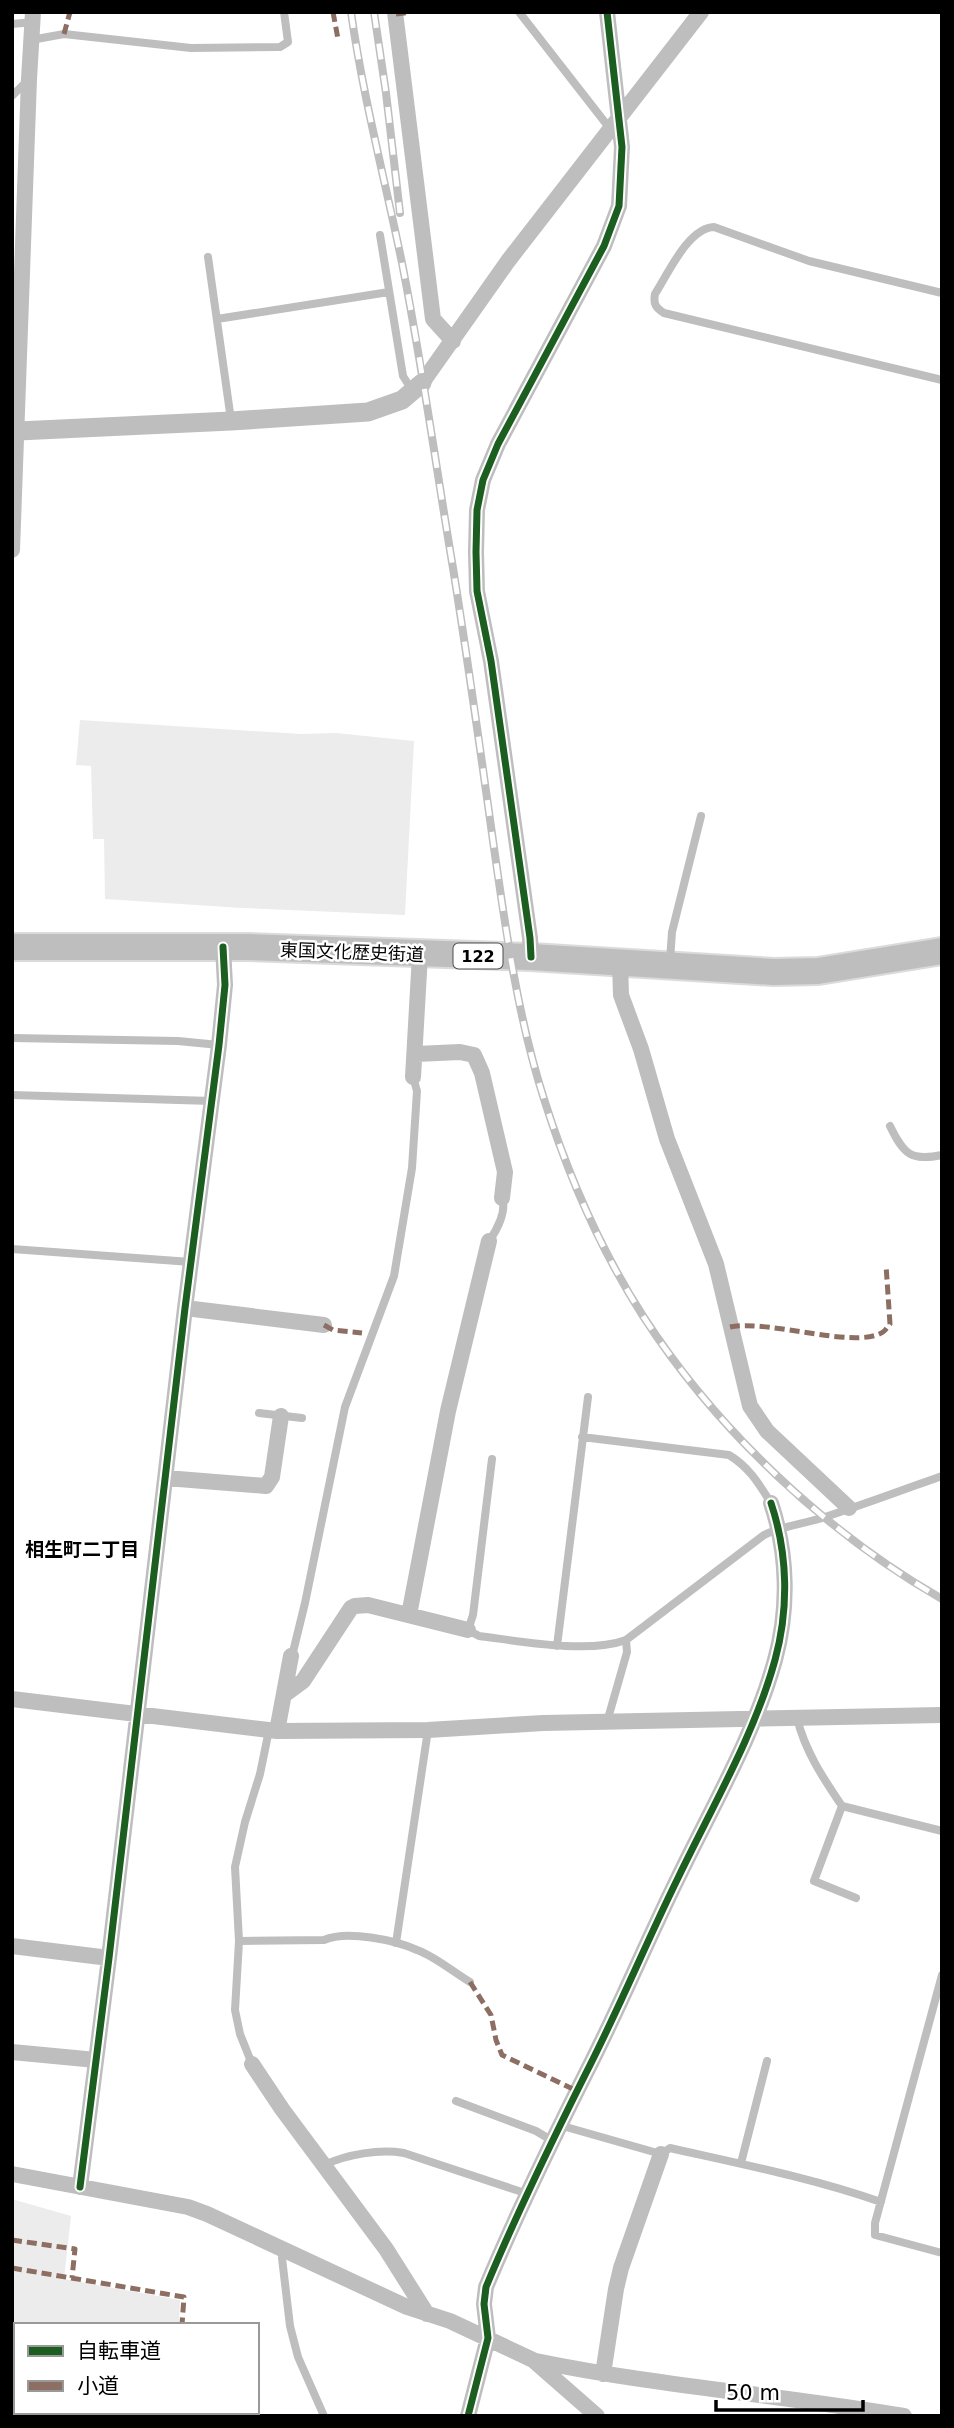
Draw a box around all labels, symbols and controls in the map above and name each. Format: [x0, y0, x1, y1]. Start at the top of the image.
street label: 東国文化歴史街道 [280, 939, 424, 965]
road number: 122 [454, 944, 503, 968]
district label: 相生町二丁目 [25, 1538, 139, 1560]
legend [14, 2323, 259, 2414]
text: 自転車道 [77, 2339, 161, 2363]
scale bar [716, 2368, 863, 2412]
text: 小道 [77, 2374, 119, 2398]
text: 50 m [726, 2381, 780, 2405]

